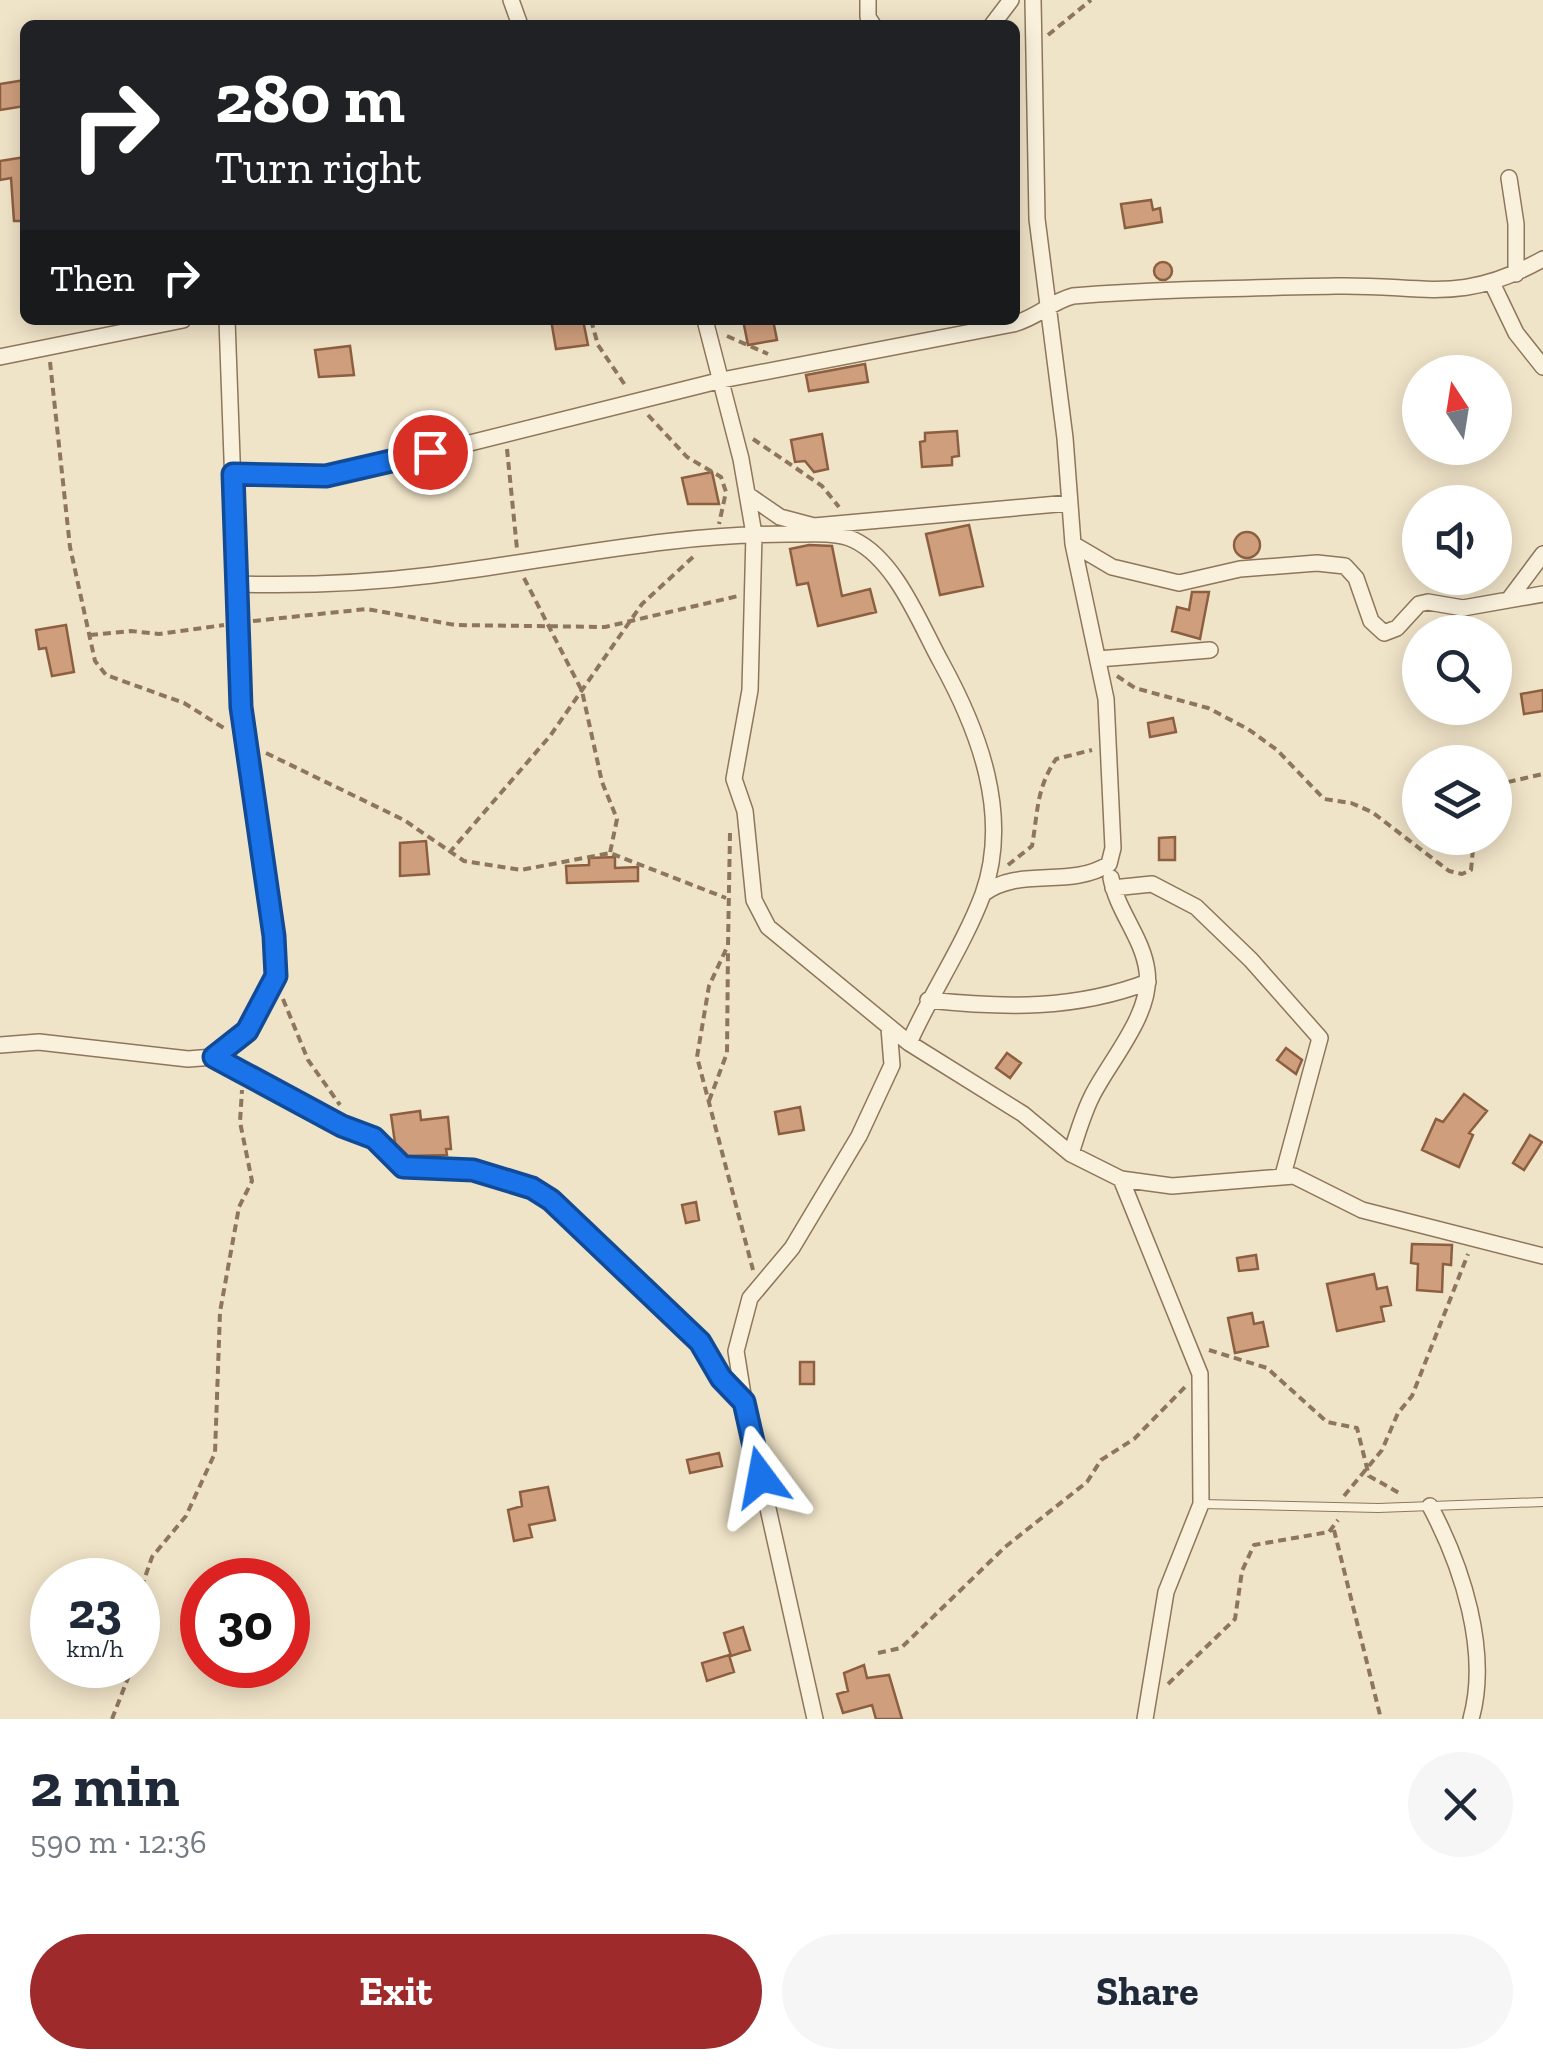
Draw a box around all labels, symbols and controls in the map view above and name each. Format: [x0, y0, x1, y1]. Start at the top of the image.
text: 280 m [215, 56, 405, 140]
icon: right [50, 60, 180, 190]
text: Turn right [215, 141, 421, 195]
icon: right [154, 250, 209, 305]
text: Then [50, 255, 134, 301]
north arrow [1402, 355, 1512, 465]
map controls [1402, 355, 1512, 855]
pin [388, 410, 473, 495]
icon: arrive [403, 425, 458, 480]
button: sound [1402, 485, 1512, 595]
button: search [1402, 615, 1512, 725]
button: layers [1402, 745, 1512, 855]
position arrow [709, 1425, 813, 1529]
speed limit sign: 30 [180, 1558, 310, 1688]
text: 23 [68, 1581, 122, 1641]
text: km/h [66, 1633, 124, 1663]
text: 2 min [30, 1749, 180, 1821]
button: close [1408, 1752, 1513, 1857]
text: 590 m · 12:36 [30, 1823, 207, 1861]
button: Exit [30, 1934, 762, 2049]
button: Share [782, 1934, 1513, 2049]

